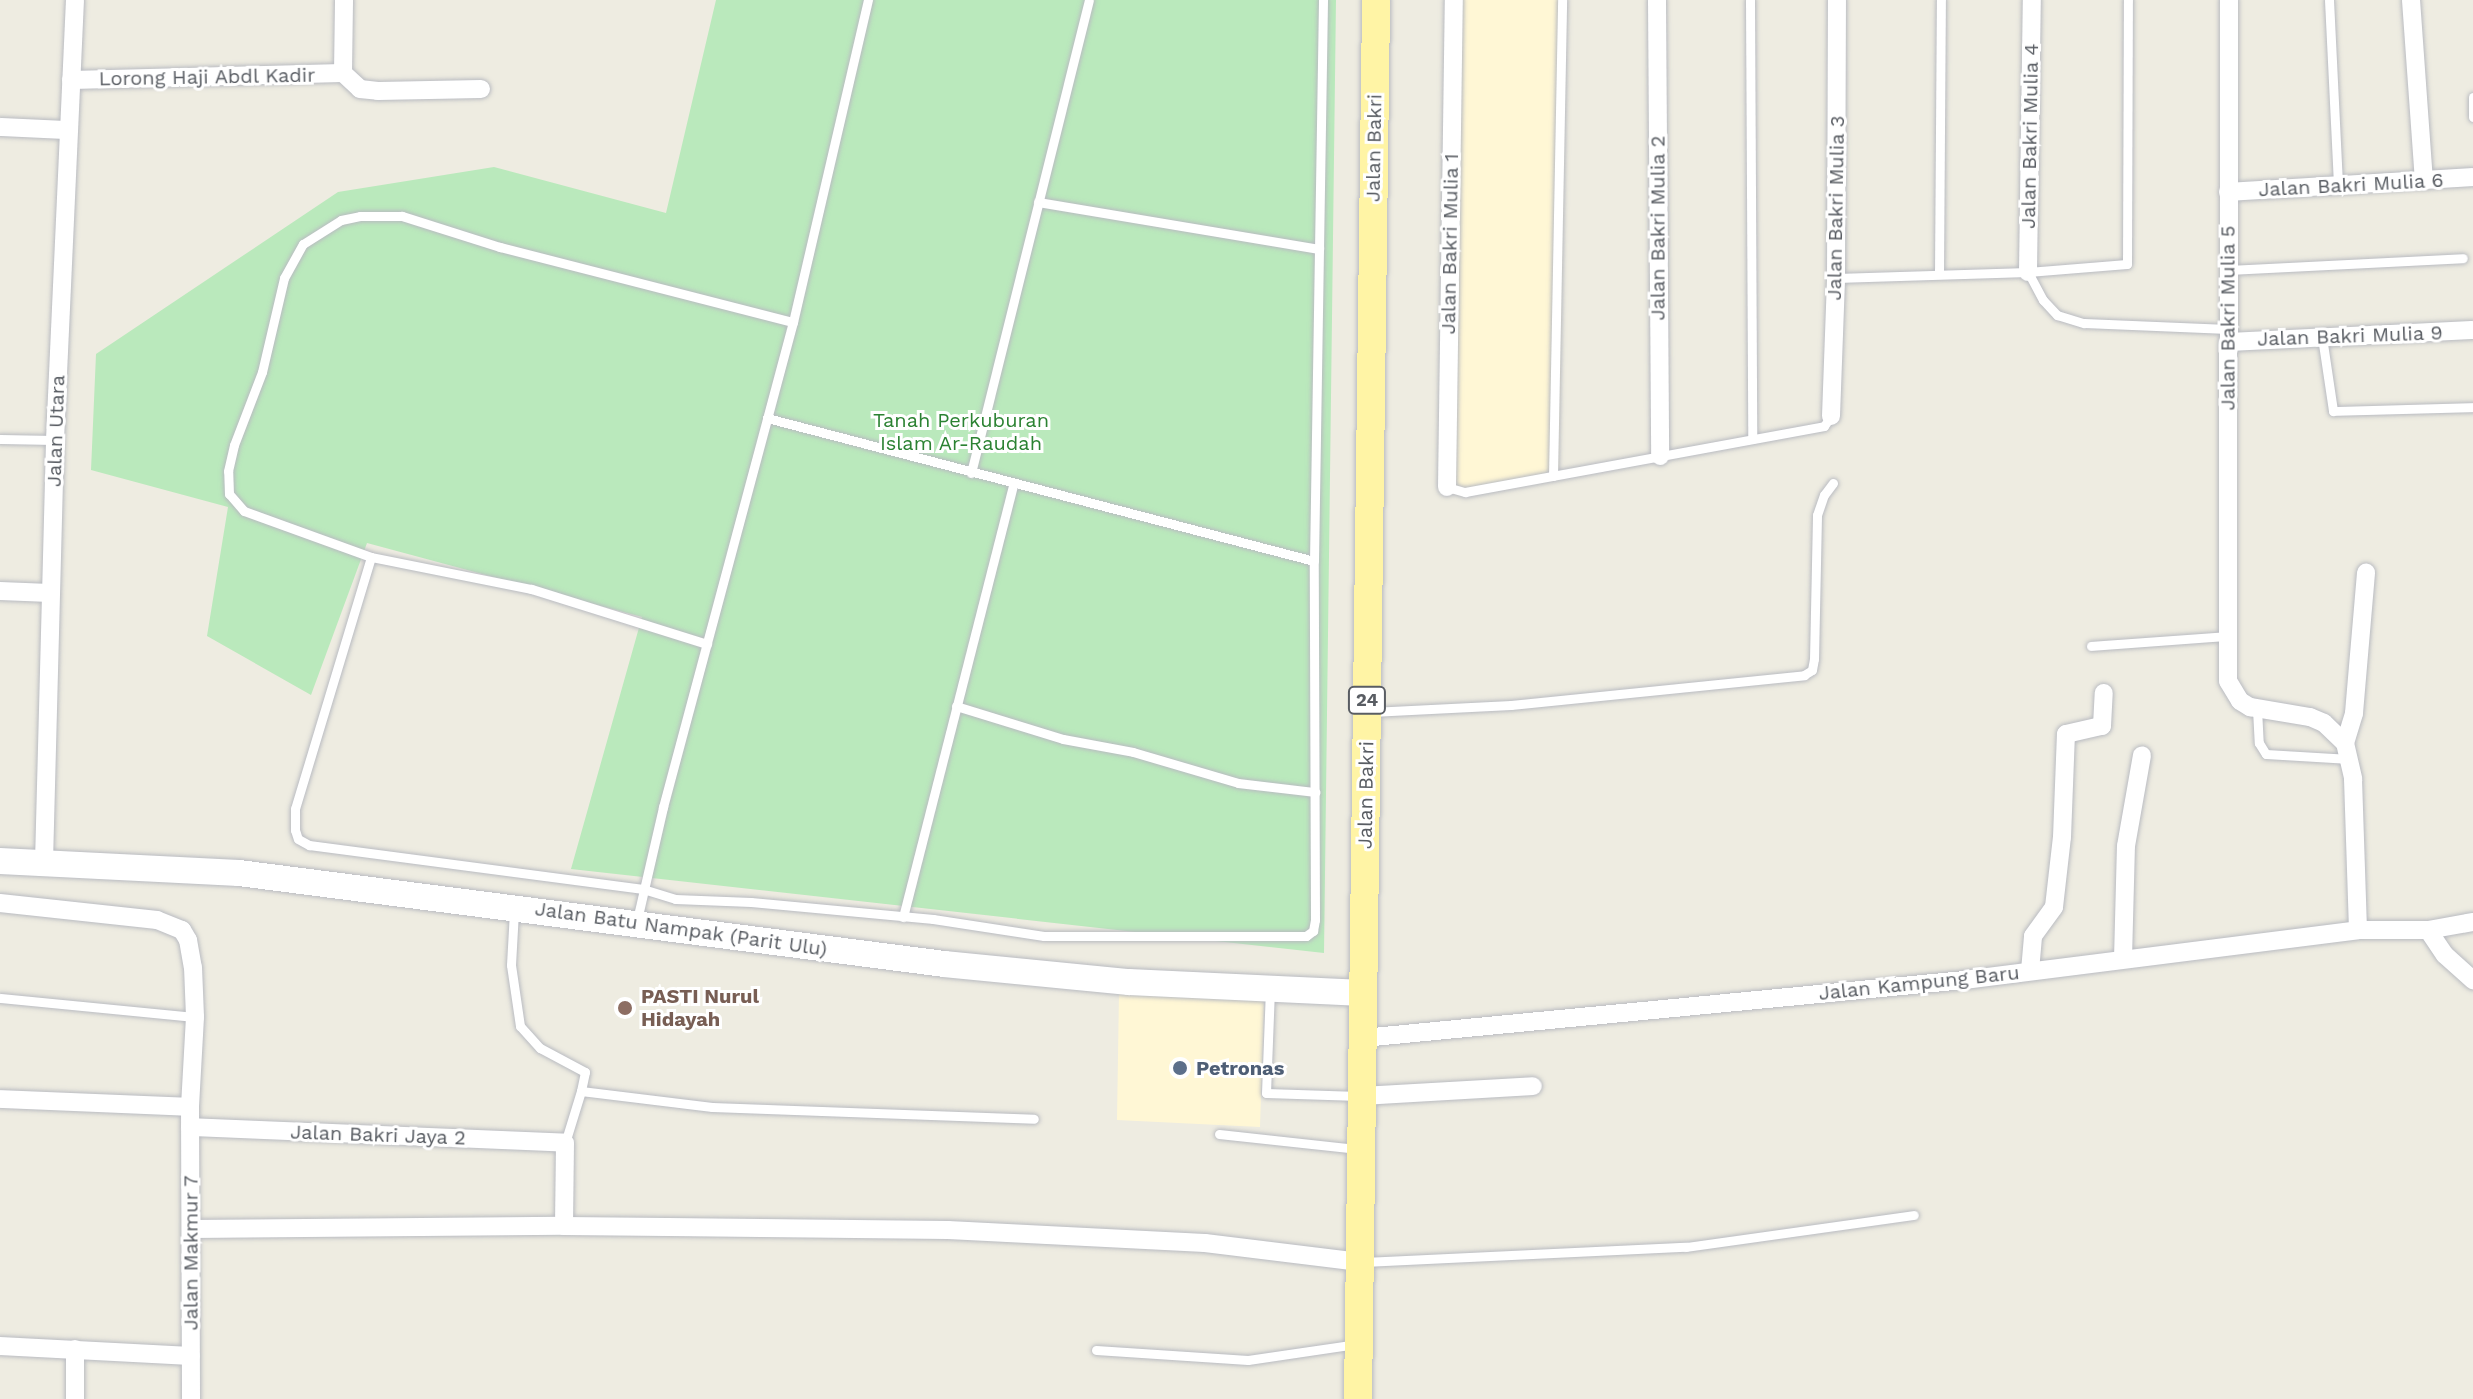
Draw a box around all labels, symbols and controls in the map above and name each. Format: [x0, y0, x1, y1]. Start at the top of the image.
street label: Jalan Bakri Mulia 4 [2016, 43, 2044, 229]
street label: Lorong Haji Abdl Kadir [98, 63, 316, 91]
street label: Jalan Bakri [1361, 94, 1387, 202]
street label: Jalan Bakri Mulia 3 [1822, 115, 1850, 301]
street label: Jalan Bakri Mulia 2 [1646, 135, 1670, 321]
street label: Jalan Bakri Mulia 1 [1436, 153, 1464, 335]
street label: Jalan Bakri Mulia 6 [2258, 168, 2444, 202]
street label: Jalan Bakri Mulia 5 [2216, 225, 2240, 411]
street label: Jalan Bakri Mulia 9 [2257, 321, 2443, 351]
street label: Jalan Utara [42, 375, 70, 487]
park label: Tanah Perkuburan Islam Ar-Raudah [873, 409, 1049, 456]
road number: 24 [1347, 686, 1387, 714]
street label: Jalan Bakri [1353, 741, 1379, 849]
street label: Jalan Batu Nampak (Parit Ulu) [533, 897, 829, 961]
street label: Jalan Kampung Baru [1817, 961, 2021, 1005]
place label: PASTI Nurul Hidayah [641, 984, 759, 1031]
marker: PASTI Nurul Hidayah [616, 999, 634, 1017]
place label: Petronas [1196, 1056, 1284, 1080]
marker: Petronas [1171, 1059, 1189, 1077]
street label: Jalan Bakri Jaya 2 [289, 1120, 467, 1150]
street label: Jalan Makmur 7 [179, 1175, 203, 1331]

